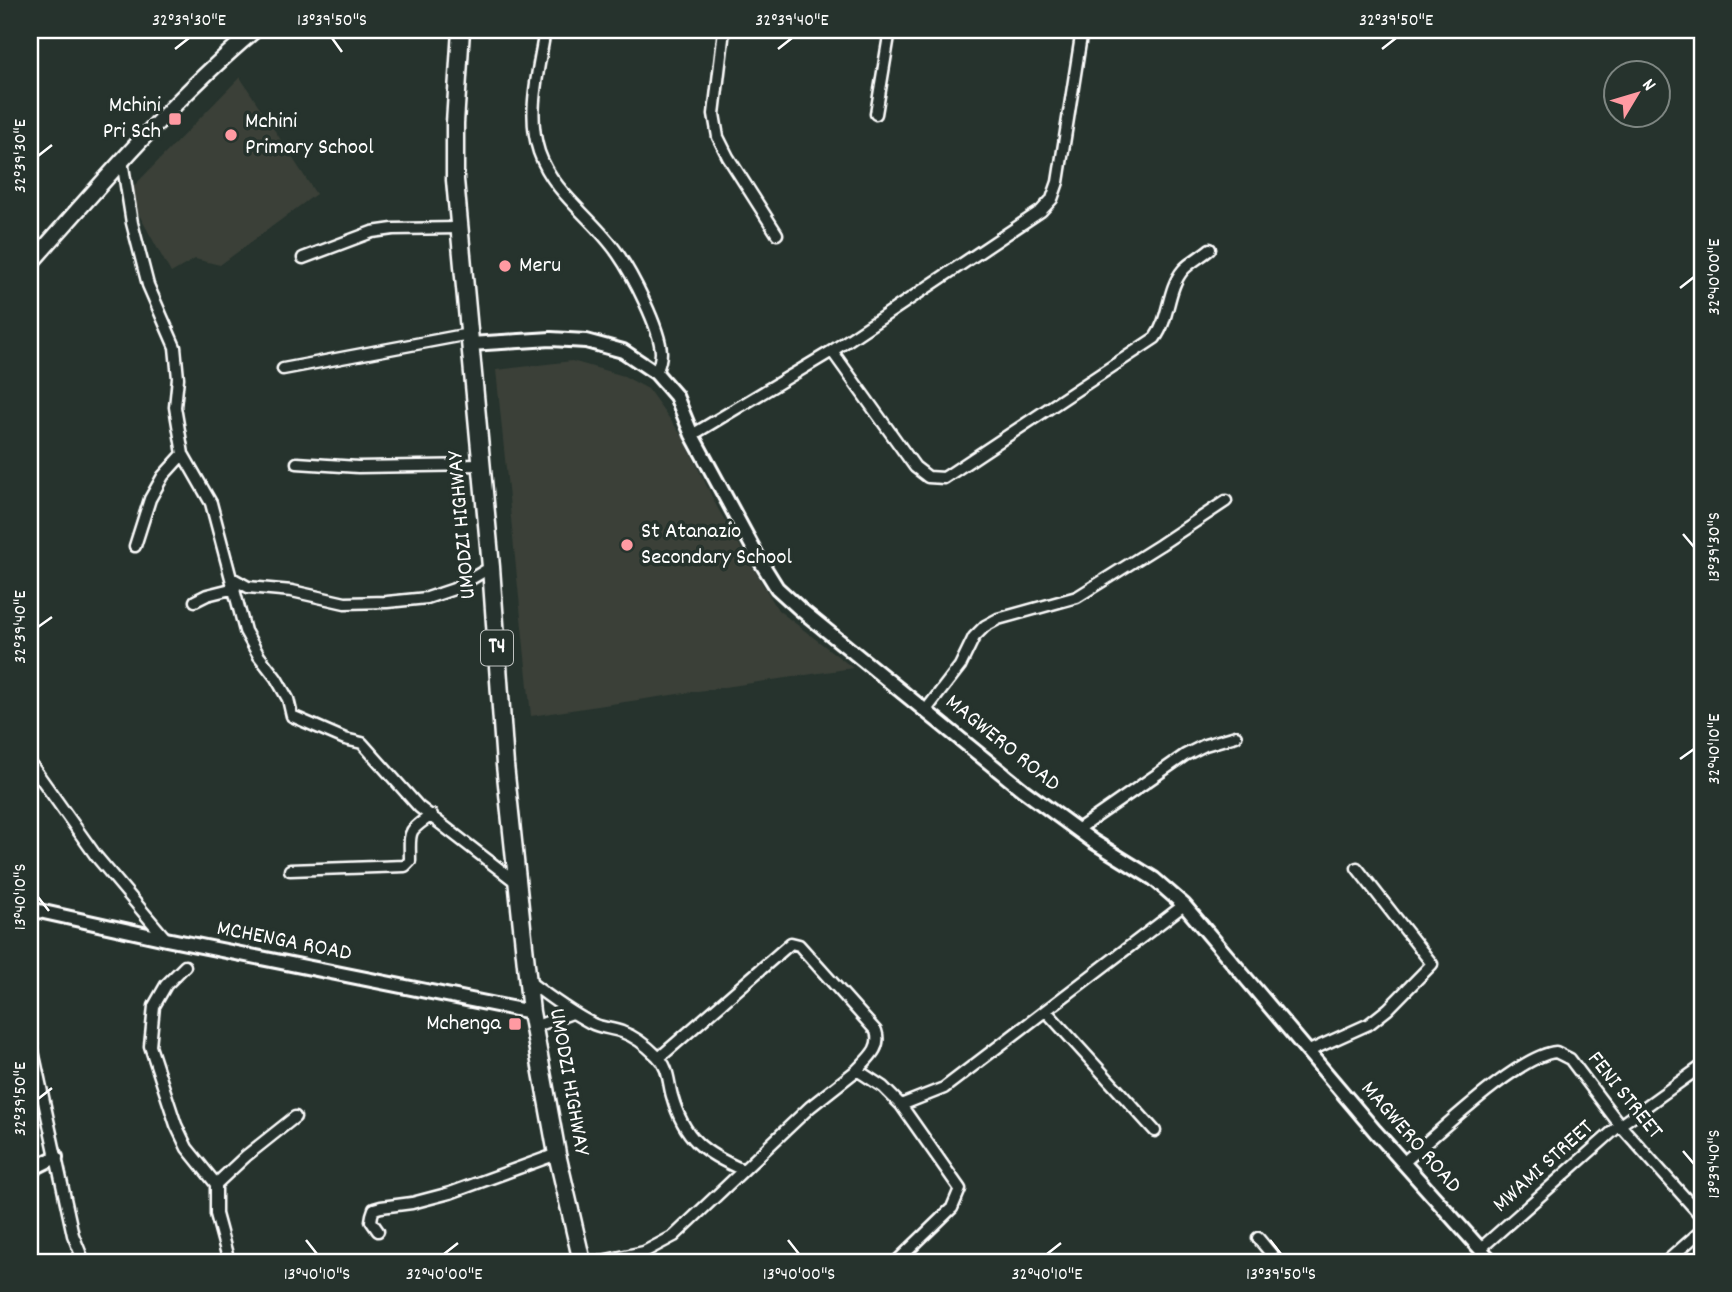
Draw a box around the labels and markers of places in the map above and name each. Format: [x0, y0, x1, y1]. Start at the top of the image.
place label: Mchini Pri Sch [103, 90, 161, 149]
place label: Mchini Primary School [245, 106, 374, 165]
marker: Mchini Pri Sch [167, 111, 183, 127]
marker: Mchini Primary School [223, 127, 239, 143]
place label: Meru [519, 250, 561, 283]
marker: Meru [497, 258, 513, 274]
place label: St Atanazio Secondary School [641, 516, 792, 575]
marker: St Atanazio Secondary School [619, 537, 635, 553]
place label: Mchenga [426, 1008, 502, 1041]
marker: Mchenga [507, 1016, 523, 1032]

